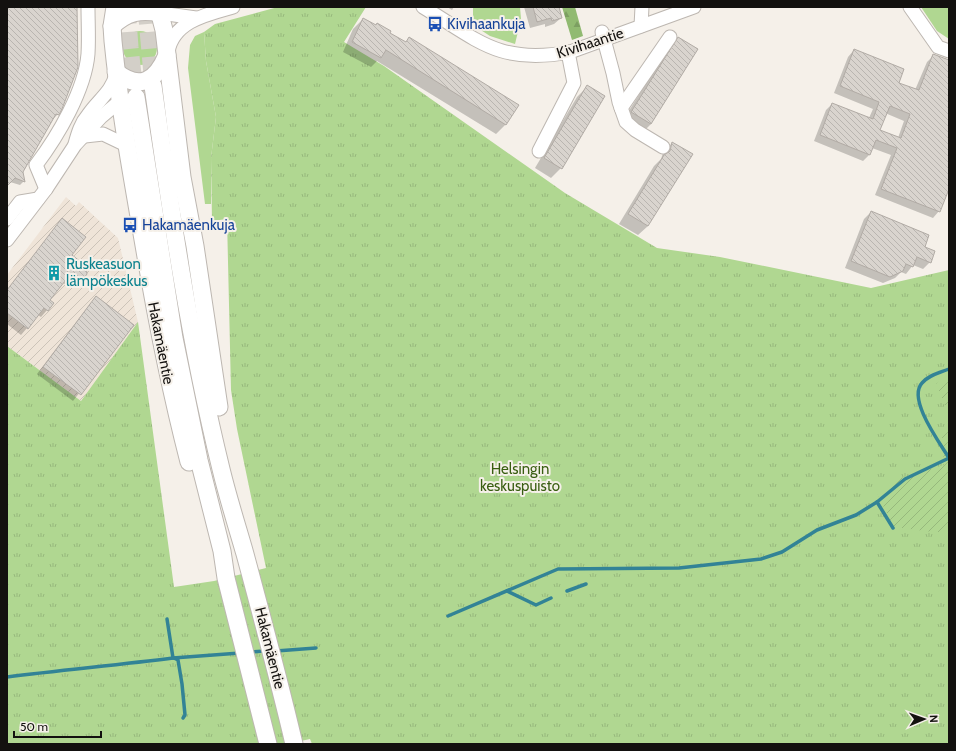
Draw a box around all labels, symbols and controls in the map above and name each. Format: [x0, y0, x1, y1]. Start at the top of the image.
bus stop icon: Kivihaankuja [426, 15, 444, 33]
place label: Kivihaankuja [447, 15, 526, 33]
street label: Kivihaantie [554, 24, 626, 62]
bus stop icon: Hakamäenkuja [121, 216, 139, 234]
place label: Hakamäenkuja [142, 216, 236, 234]
place label: Ruskeasuon lämpökeskus [66, 255, 148, 290]
building icon: Ruskeasuon lämpökeskus [45, 264, 63, 282]
street label: Hakamäentie [144, 300, 178, 386]
park label: Helsingin keskuspuisto [480, 460, 560, 495]
street label: Hakamäentie [251, 605, 289, 691]
north arrow [904, 699, 944, 739]
scale bar [14, 713, 101, 739]
text: N [927, 715, 941, 723]
text: 50 m [20, 719, 48, 734]

